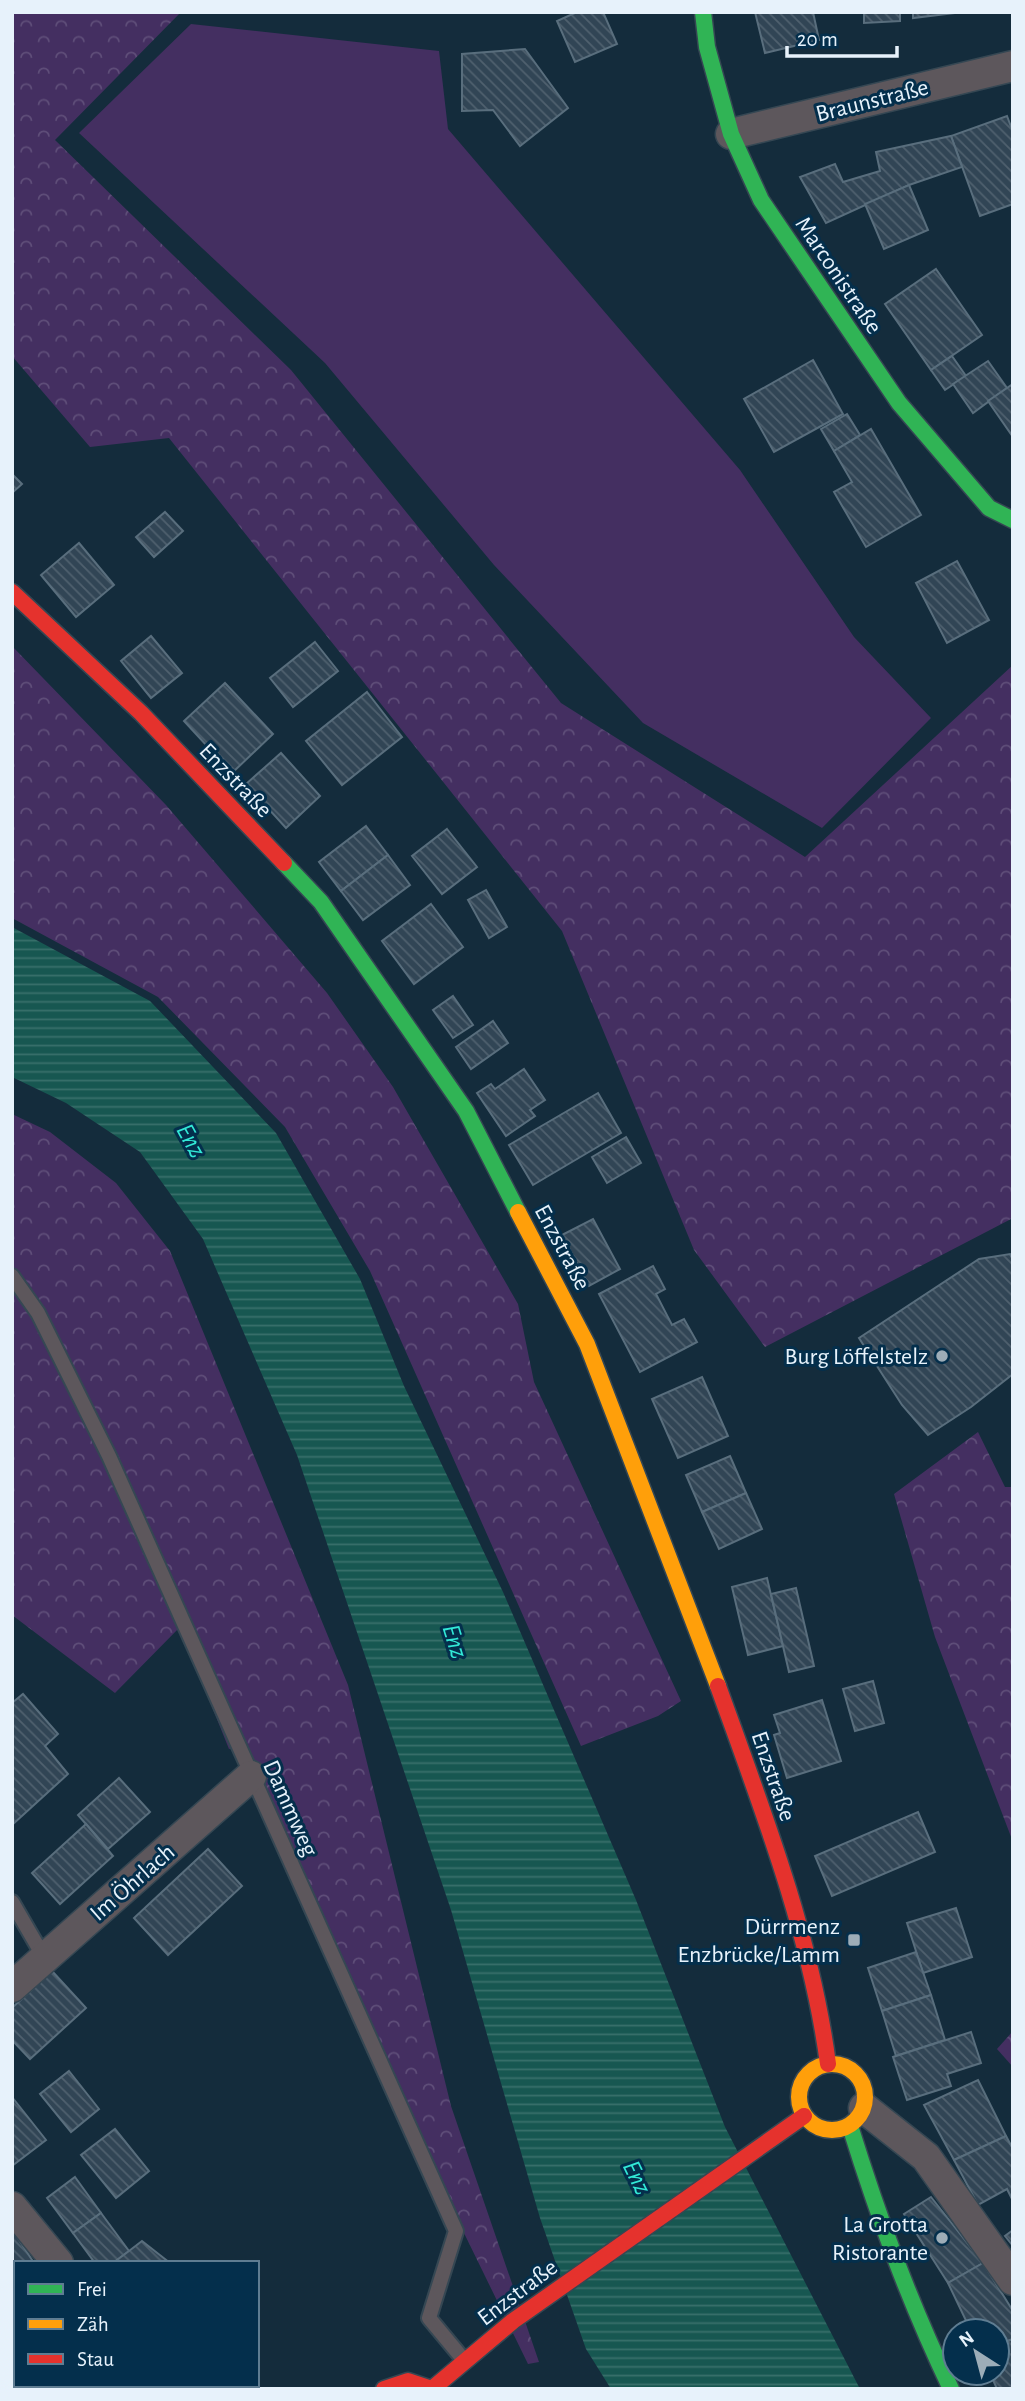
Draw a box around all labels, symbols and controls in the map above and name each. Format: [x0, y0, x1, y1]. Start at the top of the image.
scale bar [787, 14, 897, 58]
text: 20 m [797, 29, 838, 50]
street label: Braunstraße [813, 75, 931, 127]
street label: Marconistraße [790, 213, 886, 339]
street label: Enzstraße [194, 739, 276, 823]
water label: Enz [171, 1119, 211, 1162]
street label: Enzstraße [530, 1201, 595, 1294]
place label: Burg Löffelstelz [785, 1345, 928, 1369]
marker: Burg Löffelstelz [934, 1348, 950, 1364]
water label: Enz [438, 1621, 473, 1662]
street label: Enzstraße [747, 1728, 800, 1824]
street label: Dammweg [258, 1757, 322, 1860]
street label: Im Öhrlach [85, 1839, 180, 1926]
place label: Dürrmenz Enzbrücke/Lamm [678, 1915, 840, 1967]
marker: Dürrmenz Enzbrücke/Lamm [846, 1932, 862, 1948]
water label: Enz [618, 2156, 656, 2199]
place label: La Grotta Ristorante [832, 2213, 928, 2265]
marker: La Grotta Ristorante [934, 2230, 950, 2246]
street label: Enzstraße [473, 2255, 562, 2330]
legend [14, 2261, 259, 2387]
text: Frei [77, 2279, 107, 2300]
text: Zäh [77, 2314, 109, 2335]
north arrow [941, 2317, 1011, 2387]
text: N [956, 2328, 978, 2351]
text: Stau [77, 2349, 114, 2370]

